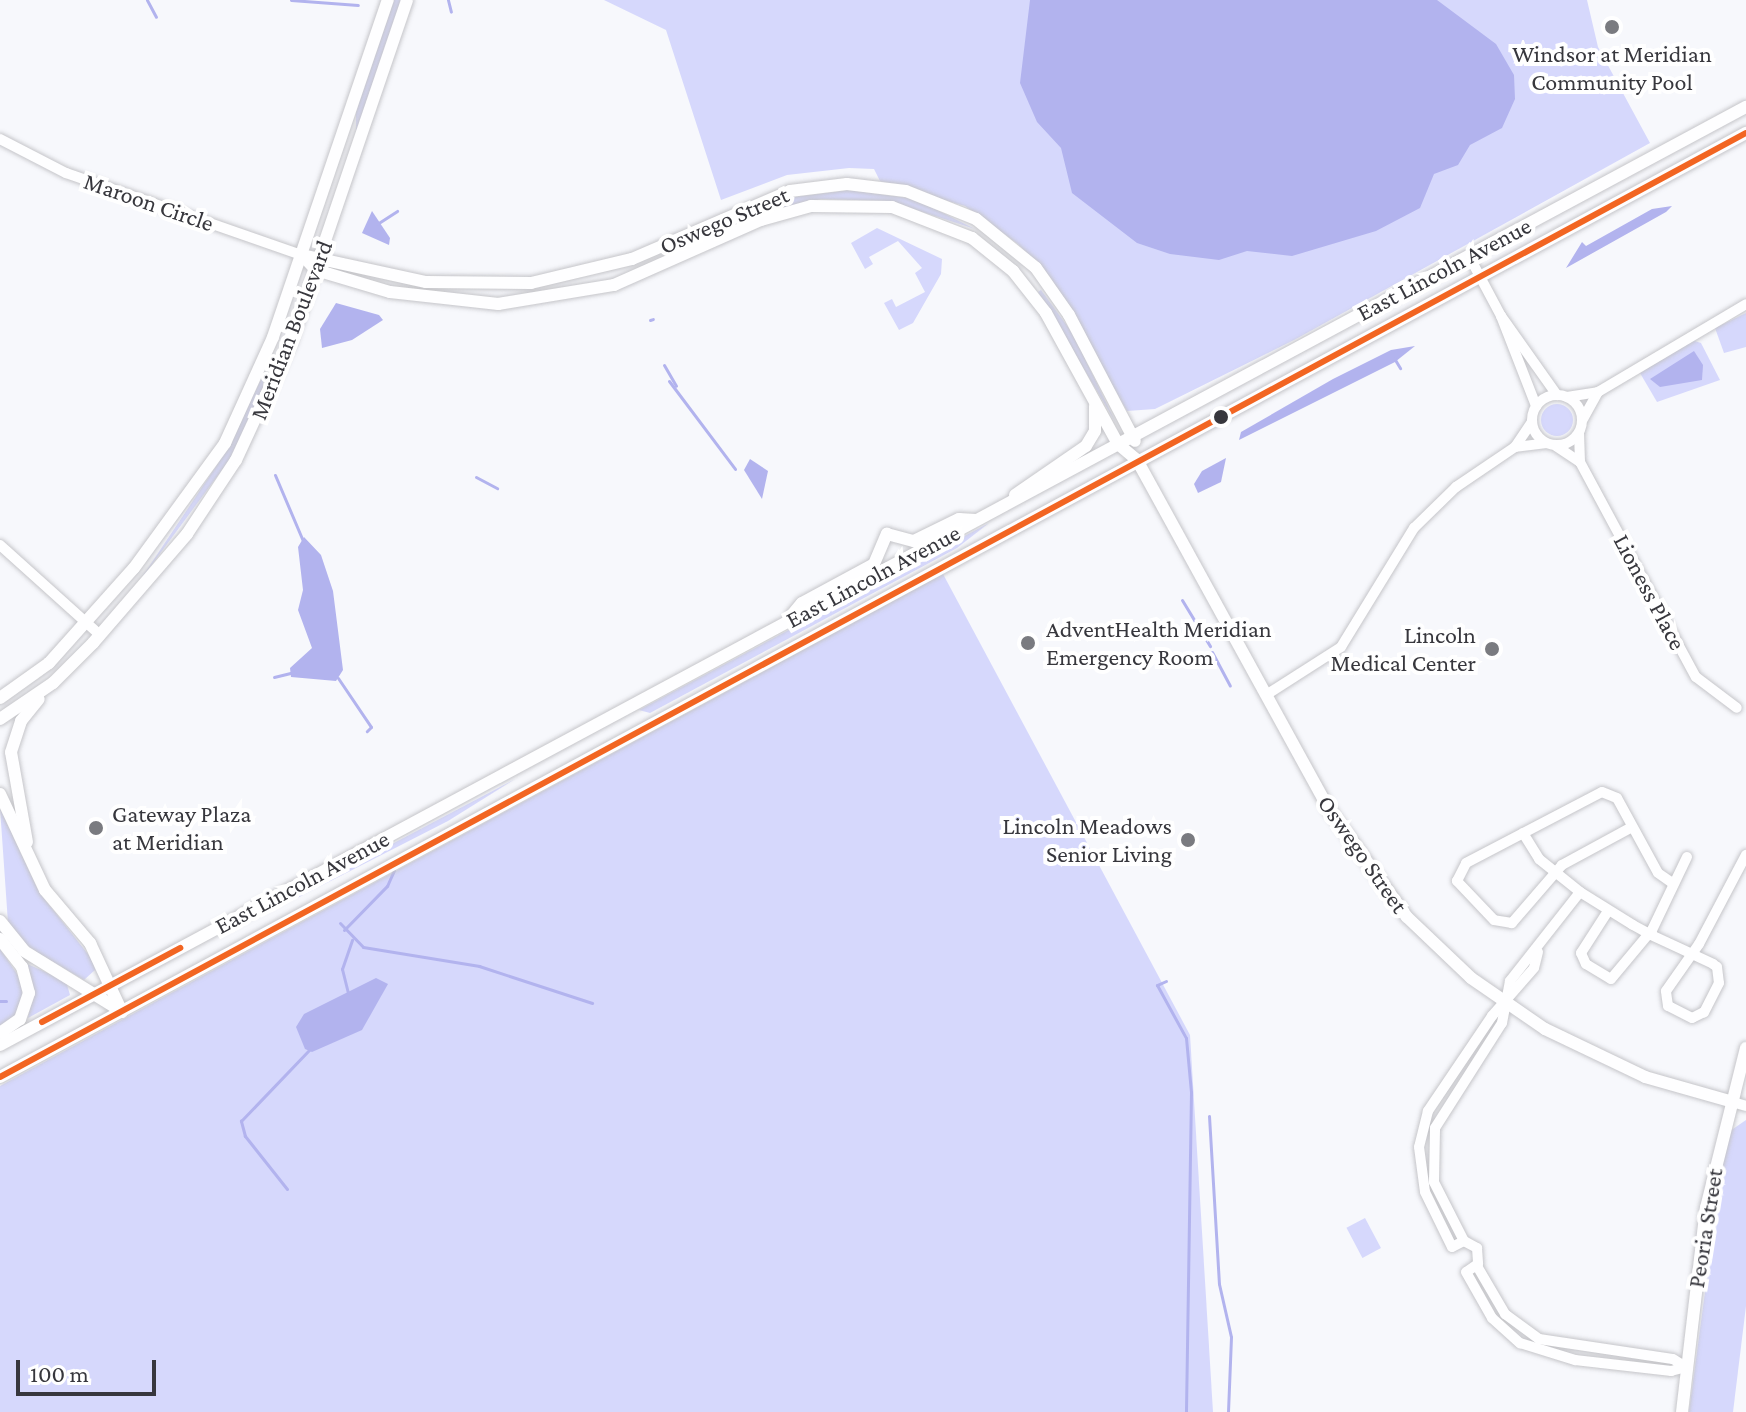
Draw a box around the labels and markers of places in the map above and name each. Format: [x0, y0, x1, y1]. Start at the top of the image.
marker: Windsor at Meridian Community Pool [1603, 18, 1621, 36]
place label: Windsor at Meridian Community Pool [1512, 40, 1712, 96]
unlabelled marker [1213, 409, 1229, 425]
place label: AdventHealth Meridian Emergency Room [1046, 615, 1272, 671]
place label: Lincoln Medical Center [1330, 621, 1476, 677]
marker: AdventHealth Meridian Emergency Room [1017, 632, 1039, 654]
marker: Lincoln Medical Center [1483, 640, 1501, 658]
place label: Gateway Plaza at Meridian [112, 800, 251, 856]
place label: Lincoln Meadows Senior Living [1002, 812, 1172, 868]
marker: Gateway Plaza at Meridian [87, 819, 105, 837]
marker: Lincoln Meadows Senior Living [1179, 831, 1197, 849]

